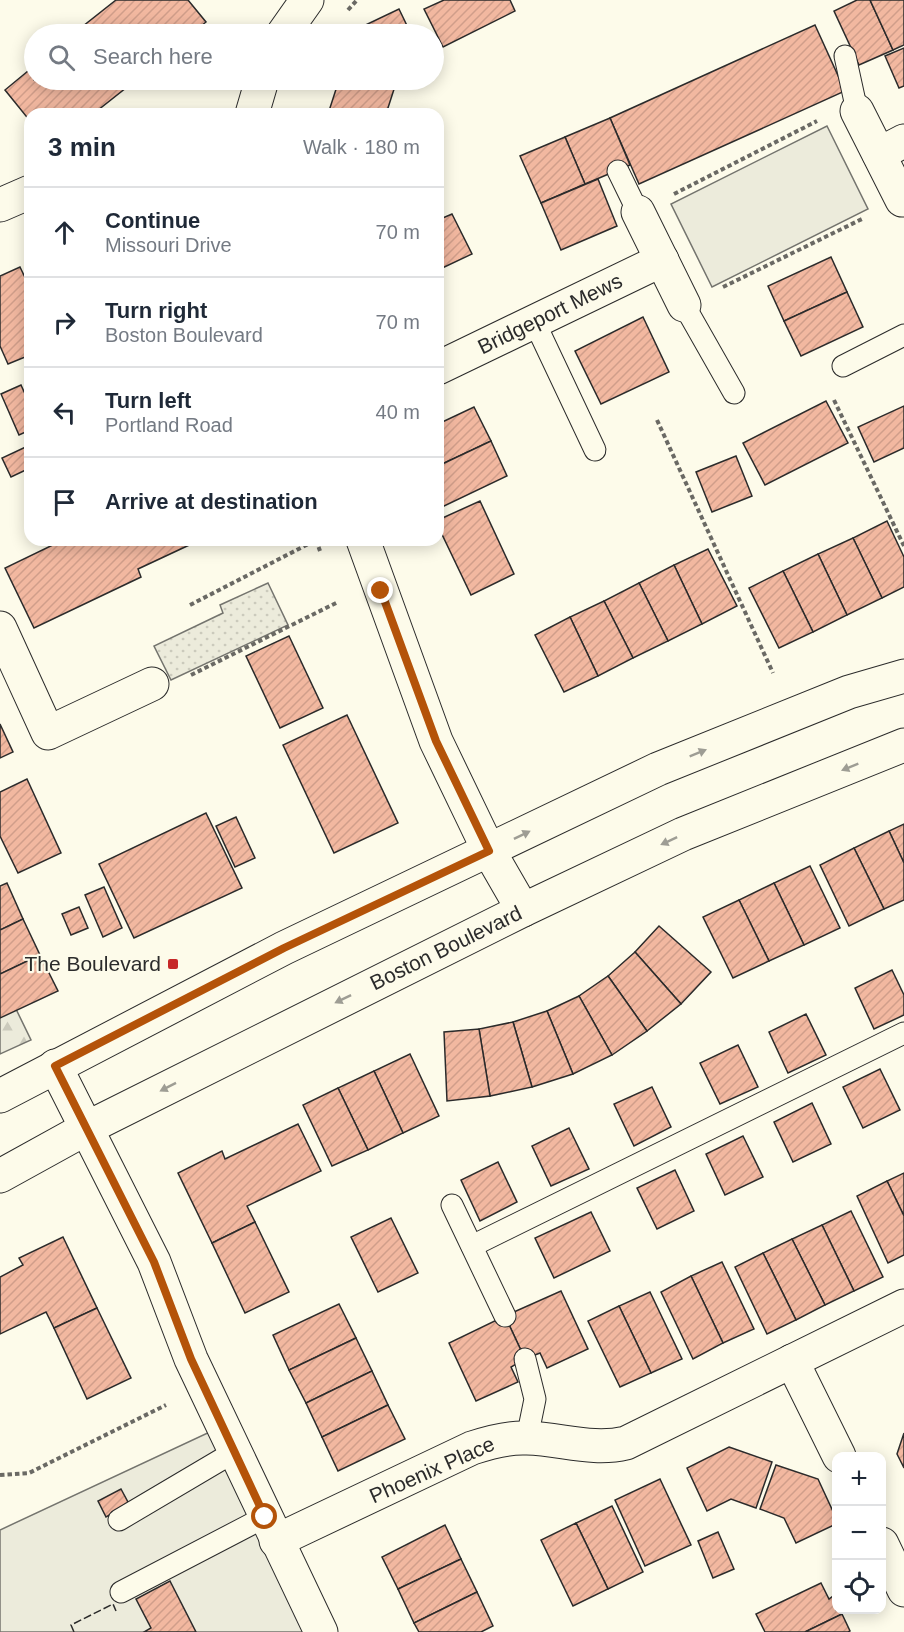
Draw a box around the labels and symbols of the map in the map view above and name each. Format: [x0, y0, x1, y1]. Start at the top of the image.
street label: Bridgeport Mews [474, 269, 626, 358]
route end [367, 577, 393, 603]
one-way arrow [690, 748, 708, 758]
one-way arrow [840, 762, 858, 772]
one-way arrow [513, 831, 530, 840]
one-way arrow [661, 836, 678, 845]
street label: Boston Boulevard [366, 901, 525, 994]
place label: The Boulevard [24, 952, 161, 975]
marker: The Boulevard [166, 957, 180, 971]
one-way arrow [334, 994, 351, 1004]
one-way arrow [160, 1082, 177, 1091]
street label: Phoenix Place [366, 1432, 498, 1507]
route start [251, 1503, 277, 1529]

